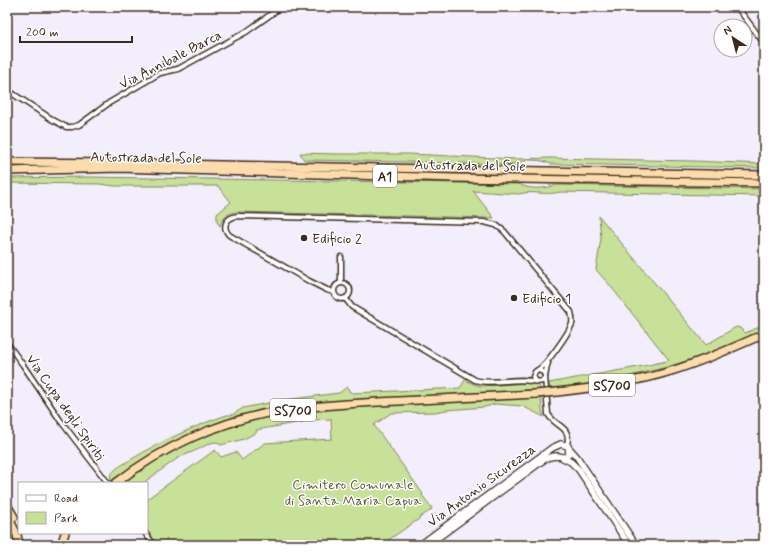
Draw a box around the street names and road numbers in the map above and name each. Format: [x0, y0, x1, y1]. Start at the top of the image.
street label: Via Annibale Barca [116, 26, 225, 93]
street label: Autostrada del Sole [90, 148, 202, 168]
street label: Autostrada del Sole [414, 156, 526, 176]
road number: A1 [373, 165, 397, 187]
street label: Via Cupa degli Spiriti [22, 351, 108, 464]
road number: SS700 [589, 374, 635, 396]
road number: SS700 [270, 399, 316, 421]
street label: Via Antonio Sicurezza [424, 440, 539, 531]

